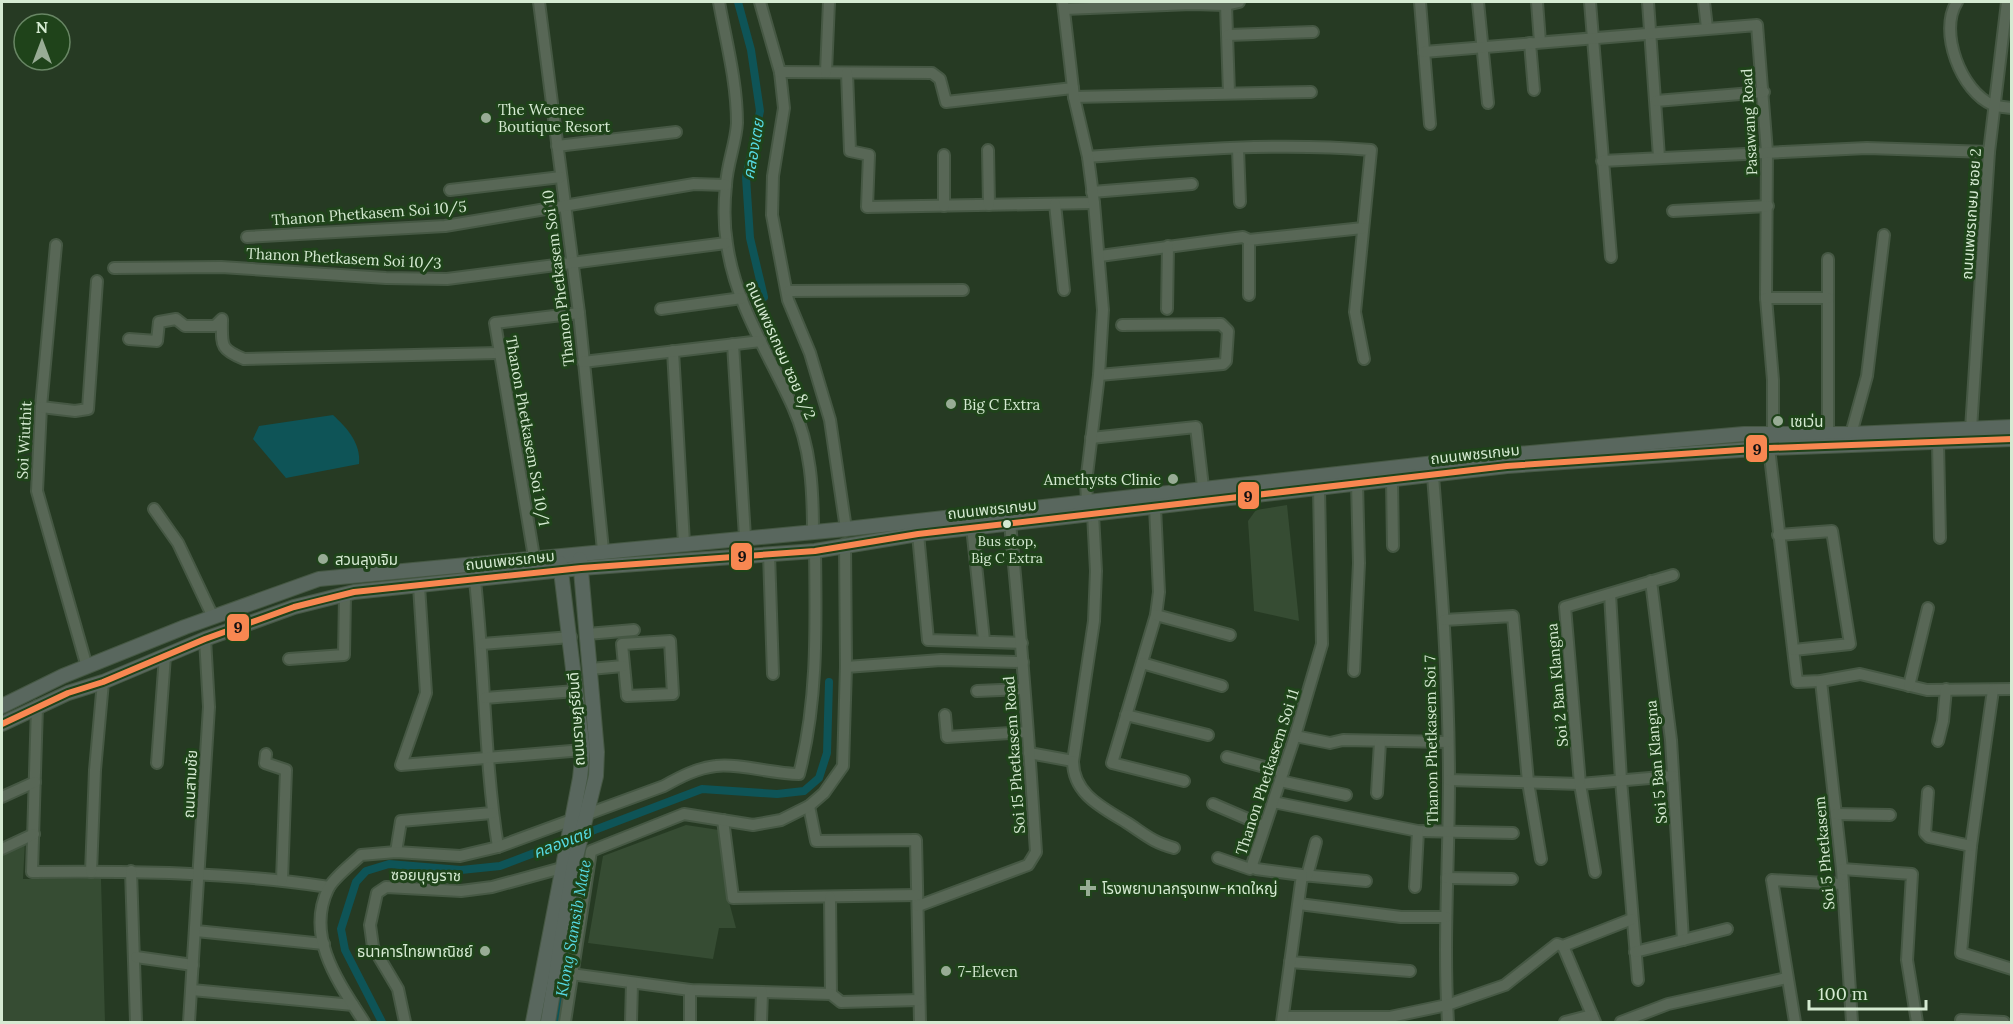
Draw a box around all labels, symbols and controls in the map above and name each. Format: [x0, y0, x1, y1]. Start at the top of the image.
north arrow [12, 12, 72, 72]
text: N [36, 17, 48, 37]
street label: Pasawang Road [1737, 68, 1761, 176]
place label: The Weenee Boutique Resort [498, 100, 611, 136]
marker: The Weenee Boutique Resort [479, 111, 493, 125]
water label: คลองเตย [738, 116, 768, 181]
street label: ถนนเพชรเกษม ซอย 2 [1957, 148, 1985, 280]
street label: Thanon Phetkasem Soi 10 [538, 189, 578, 367]
street label: Thanon Phetkasem Soi 10/5 [271, 197, 467, 230]
street label: Thanon Phetkasem Soi 10/3 [246, 243, 442, 274]
street label: ถนนเพชรเกษม ซอย 8/2 [741, 278, 820, 423]
street label: Thanon Phetkasem Soi 10/1 [501, 335, 554, 528]
place label: Big C Extra [963, 395, 1041, 414]
marker: Big C Extra [944, 397, 958, 411]
street label: Soi Wiuthit [12, 400, 36, 480]
place label: เซเว่น [1790, 412, 1823, 431]
marker: เซเว่น [1771, 414, 1785, 428]
line badge: 9 [1745, 434, 1768, 463]
text: 9 [1752, 439, 1762, 459]
street label: ถนนเพชรเกษม [1429, 440, 1521, 468]
place label: Amethysts Clinic [1043, 470, 1161, 489]
marker: Amethysts Clinic [1166, 472, 1180, 486]
line badge: 9 [1237, 481, 1260, 510]
text: 9 [1243, 486, 1253, 506]
street label: ถนนเพชรเกษม [946, 495, 1038, 523]
marker: Bus stop, Big C Extra [1001, 518, 1013, 530]
place label: Bus stop, Big C Extra [971, 532, 1043, 567]
line badge: 9 [730, 542, 753, 571]
street label: ถนนเพชรเกษม [464, 546, 556, 574]
text: 9 [737, 546, 747, 566]
place label: สวนลุงเจิม [335, 550, 398, 569]
marker: สวนลุงเจิม [316, 552, 330, 566]
line badge: 9 [226, 613, 250, 642]
text: 9 [233, 617, 243, 637]
street label: Soi 2 Ban Klangna [1542, 622, 1572, 748]
street label: Thanon Phetkasem Soi 7 [1420, 655, 1442, 825]
street label: ถนนราษฎร์ยินดี [563, 671, 589, 767]
street label: Soi 15 Phetkasem Road [999, 676, 1029, 834]
street label: Thanon Phetkasem Soi 11 [1231, 686, 1303, 858]
street label: Soi 5 Ban Klangna [1641, 699, 1671, 825]
street label: ถนนสามชัย [179, 749, 201, 819]
street label: Soi 5 Phetkasem [1810, 796, 1838, 910]
water label: คลองเตย [530, 821, 595, 862]
water label: Klong Samsib Mate [551, 858, 595, 998]
street label: ซอยบุญราช [391, 865, 461, 885]
marker: โรงพยาบาลกรุงเทพ-หาดใหญ่ [1079, 879, 1097, 897]
place label: โรงพยาบาลกรุงเทพ-หาดใหญ่ [1102, 879, 1278, 898]
place label: ธนาคารไทยพาณิชย์ [357, 942, 473, 961]
marker: ธนาคารไทยพาณิชย์ [478, 944, 492, 958]
place label: 7-Eleven [958, 962, 1018, 981]
marker: 7-Eleven [939, 964, 953, 978]
scale bar [1809, 973, 1926, 1011]
text: 100 m [1818, 982, 1868, 1005]

